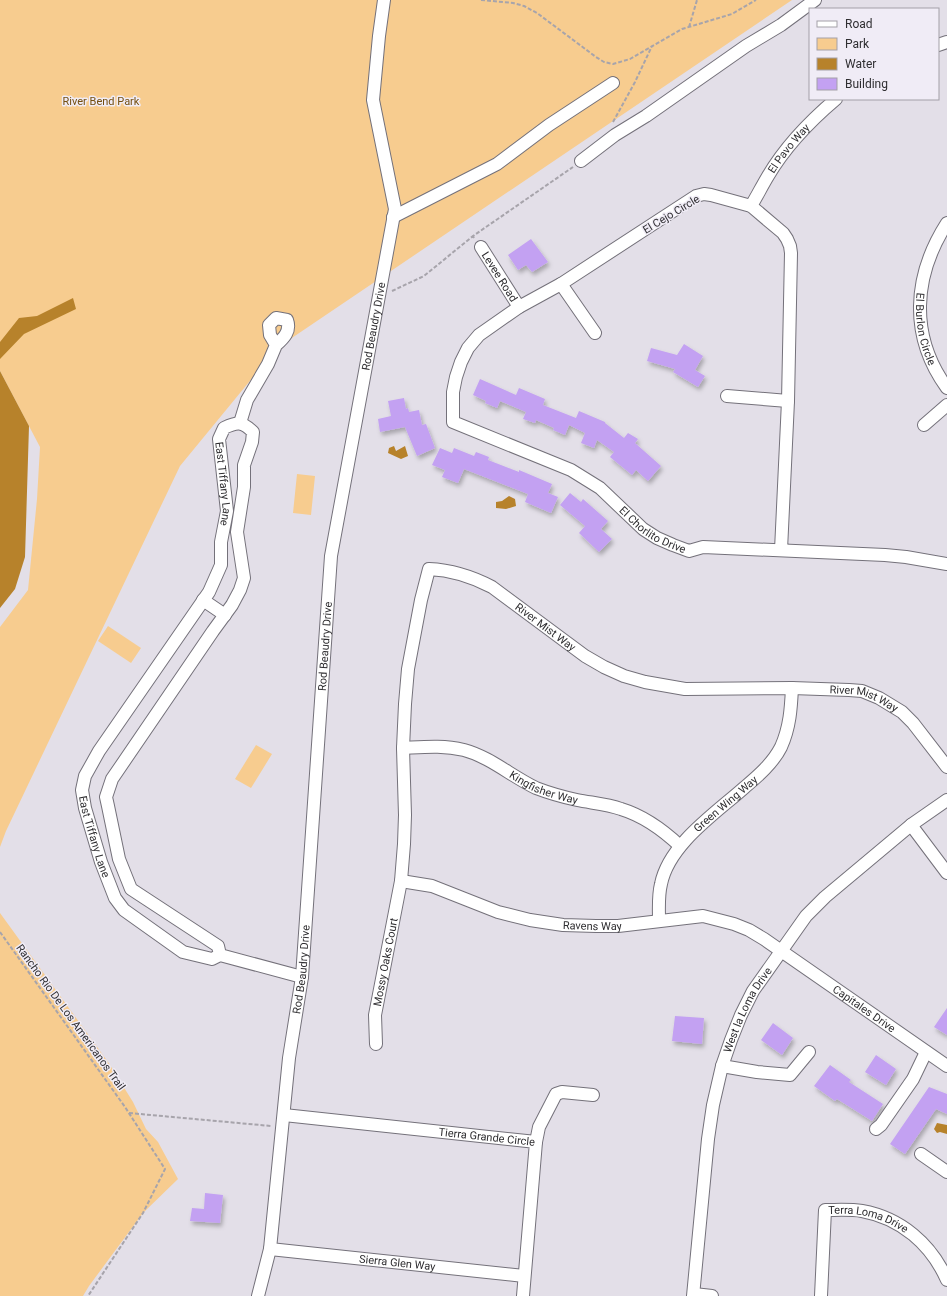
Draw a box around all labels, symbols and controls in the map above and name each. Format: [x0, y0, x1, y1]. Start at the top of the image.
legend [809, 8, 939, 100]
text: Road [845, 17, 873, 31]
text: Park [845, 37, 870, 51]
text: Water [845, 57, 876, 71]
text: Building [845, 77, 888, 91]
park label: River Bend Park [63, 95, 140, 108]
street label: El Pavo Way [765, 121, 813, 176]
street label: El Cejo Circle [640, 192, 702, 236]
street label: Levee Road [479, 249, 520, 304]
street label: Rod Beaudry Drive [359, 281, 388, 372]
street label: El Burlon Circle [913, 292, 938, 368]
street label: East Tiffany Lane [212, 441, 233, 527]
street label: El Chorlito Drive [616, 504, 688, 556]
street label: Rod Beaudry Drive [316, 601, 335, 691]
street label: River Mist Way [513, 601, 579, 654]
street label: River Mist Way [829, 683, 901, 715]
street label: Kingfisher Way [507, 768, 580, 807]
street label: Green Wing Way [691, 773, 761, 835]
street label: East Tiffany Lane [76, 795, 112, 880]
street label: Mossy Oaks Court [371, 916, 401, 1007]
street label: Ravens Way [563, 919, 623, 933]
street label: Rod Beaudry Drive [290, 924, 313, 1015]
street label: Rancho Rio De Los Americanos Trail [13, 942, 128, 1093]
street label: West la Loma Drive [721, 965, 775, 1054]
street label: Capitales Drive [830, 983, 898, 1035]
street label: Tierra Grande Circle [438, 1126, 536, 1149]
street label: Terra Loma Drive [828, 1204, 911, 1236]
street label: Sierra Glen Way [358, 1253, 437, 1274]

